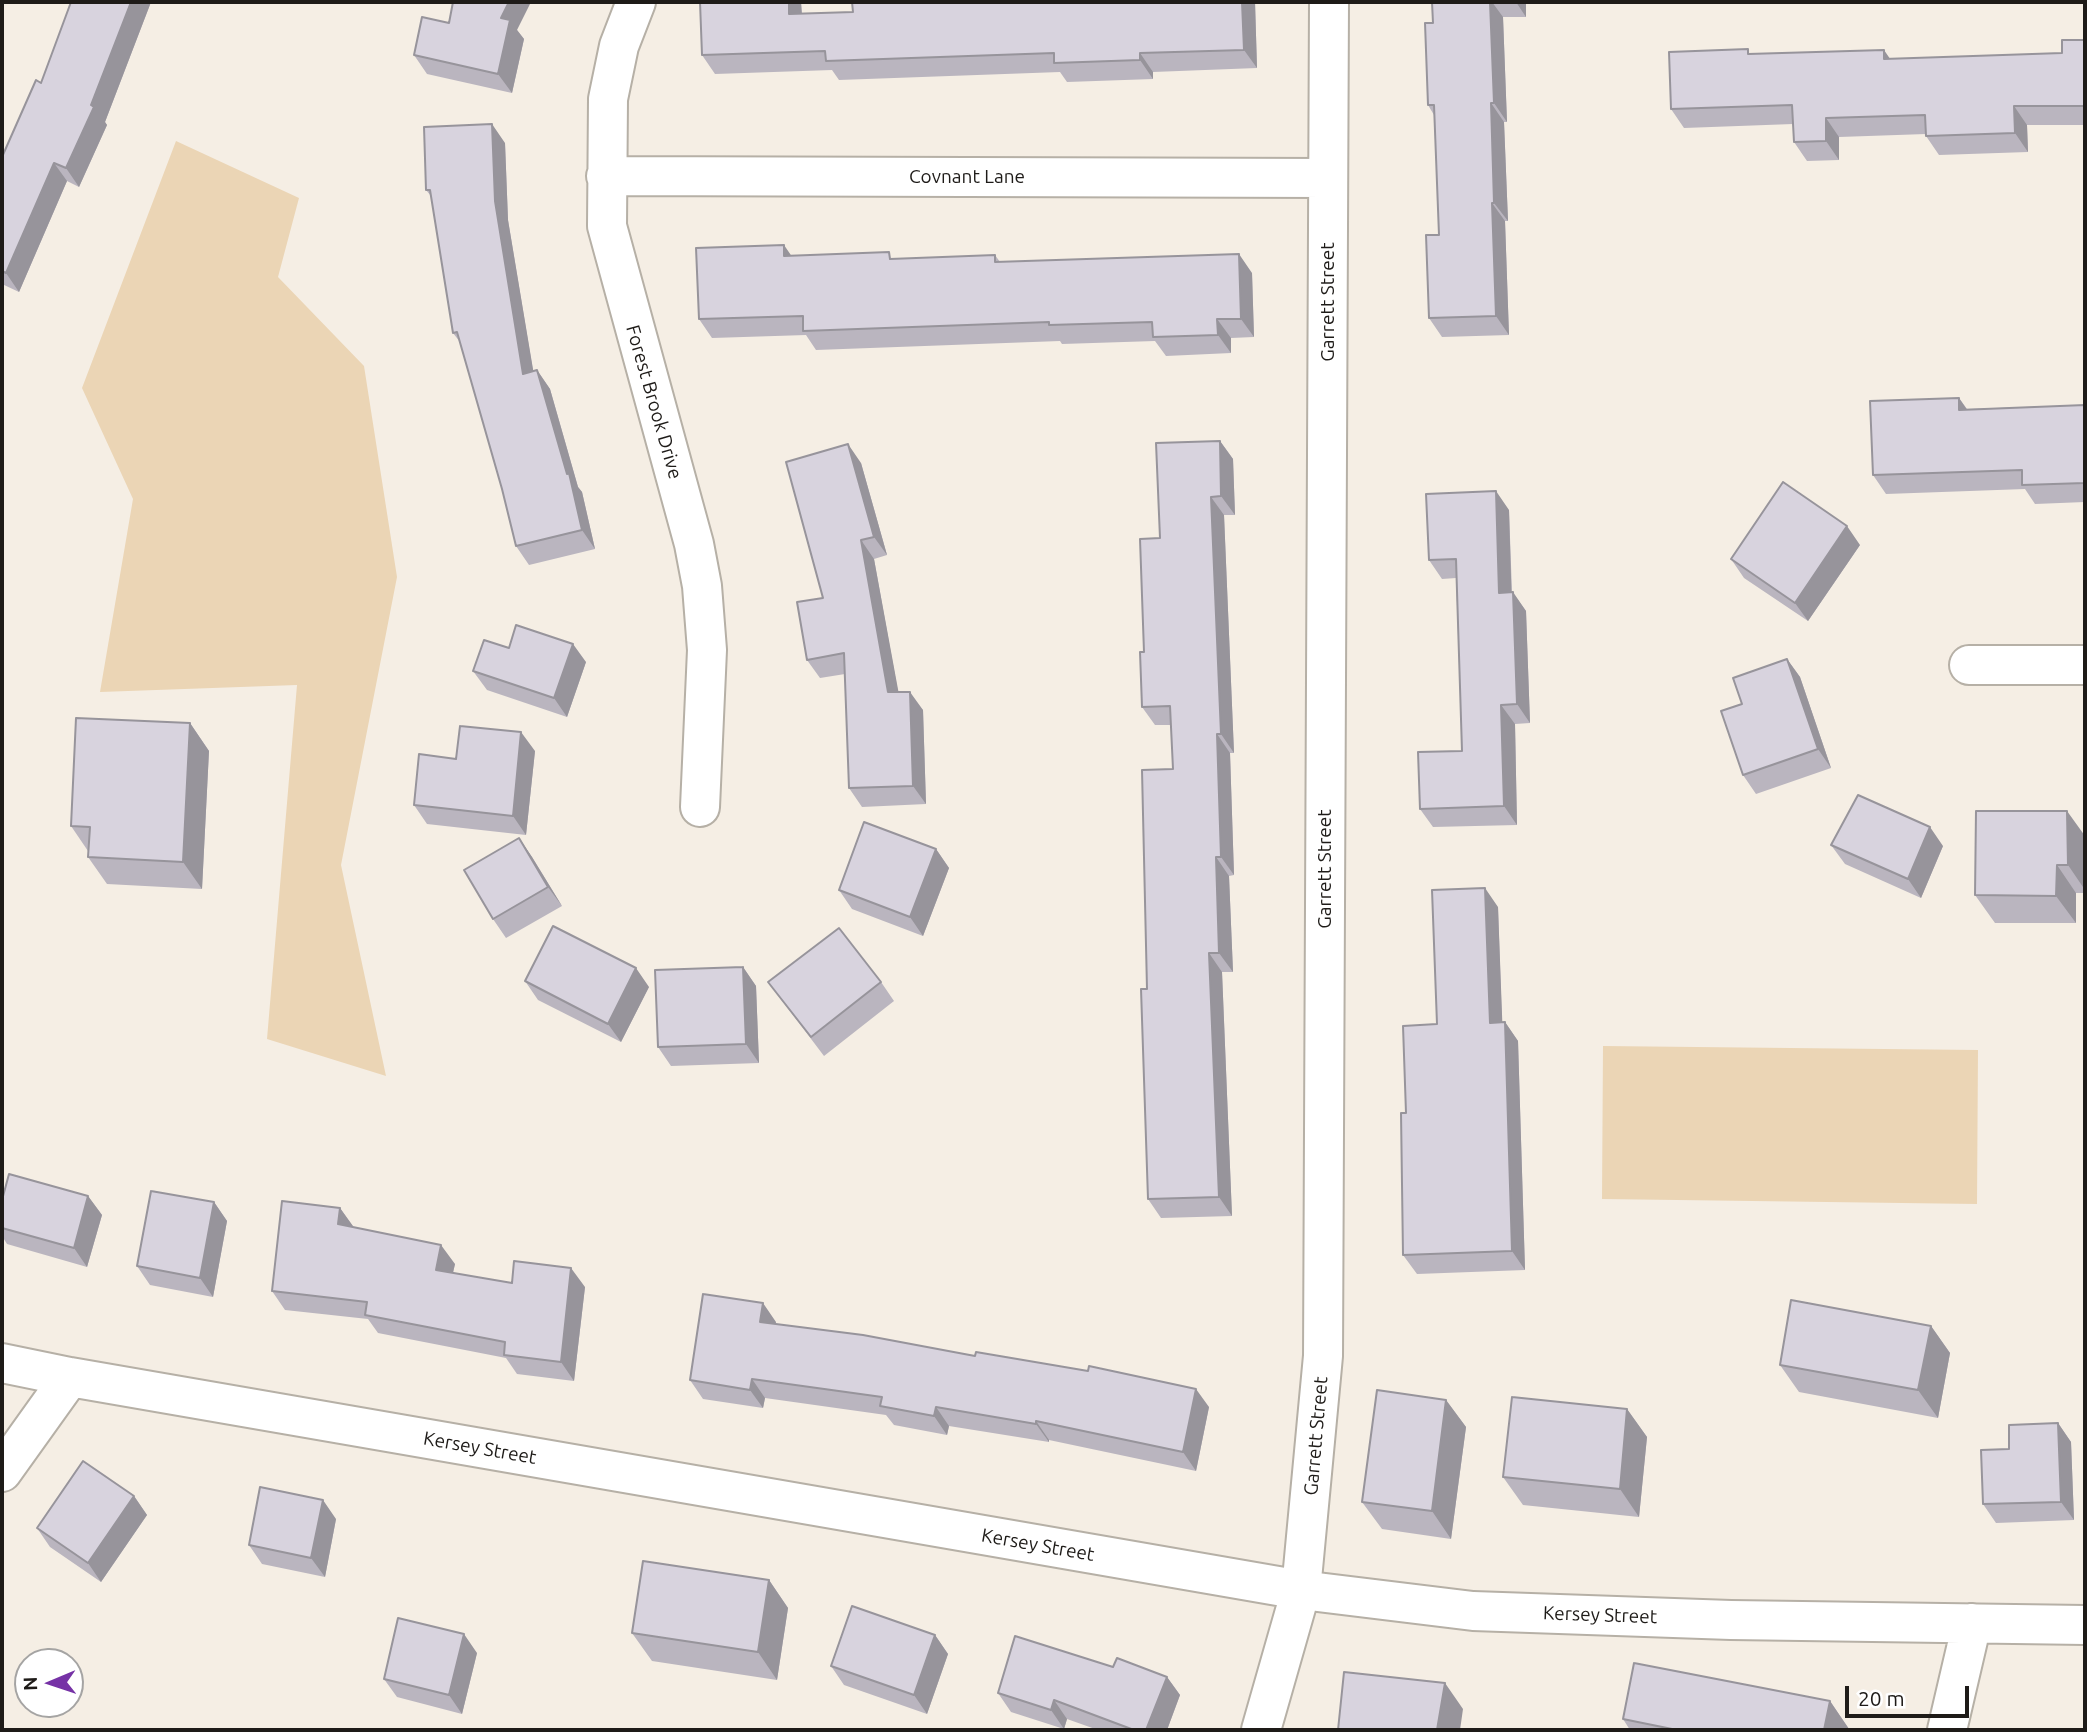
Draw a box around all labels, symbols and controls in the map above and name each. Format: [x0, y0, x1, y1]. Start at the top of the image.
street label: Covnant Lane [909, 166, 1025, 188]
street label: Garrett Street [1317, 242, 1339, 362]
street label: Forest Brook Drive [621, 322, 687, 482]
street label: Garrett Street [1314, 809, 1336, 929]
street label: Garrett Street [1299, 1375, 1333, 1497]
street label: Kersey Street [422, 1427, 538, 1469]
street label: Kersey Street [980, 1524, 1096, 1566]
street label: Kersey Street [1542, 1602, 1658, 1628]
north arrow [14, 1648, 84, 1718]
scale bar [1849, 1672, 1973, 1716]
text: N [19, 1676, 41, 1691]
text: 20 m [1858, 1686, 1905, 1710]

